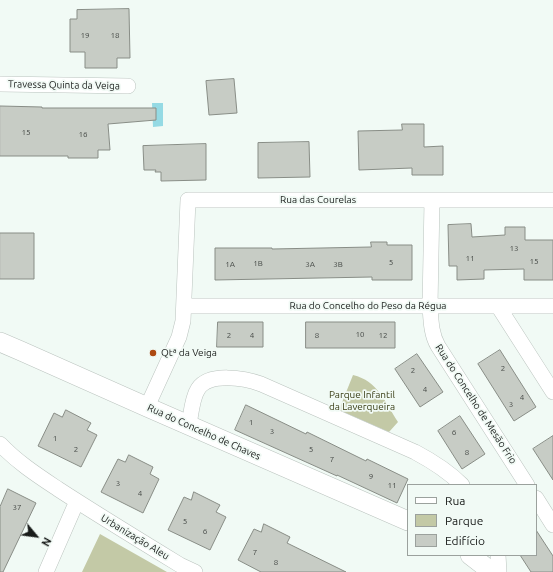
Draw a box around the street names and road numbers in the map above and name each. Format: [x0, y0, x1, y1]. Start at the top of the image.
street label: Travessa Quinta da Veiga [8, 78, 120, 92]
street label: Rua das Courelas [280, 194, 356, 206]
street label: Rua do Concelho do Peso da Régua [289, 300, 447, 312]
street label: Rua do Concelho de Mesão Frio [433, 342, 519, 466]
street label: Rua do Concelho de Chaves [145, 402, 263, 462]
street label: Urbanização Aleu [99, 512, 171, 562]

